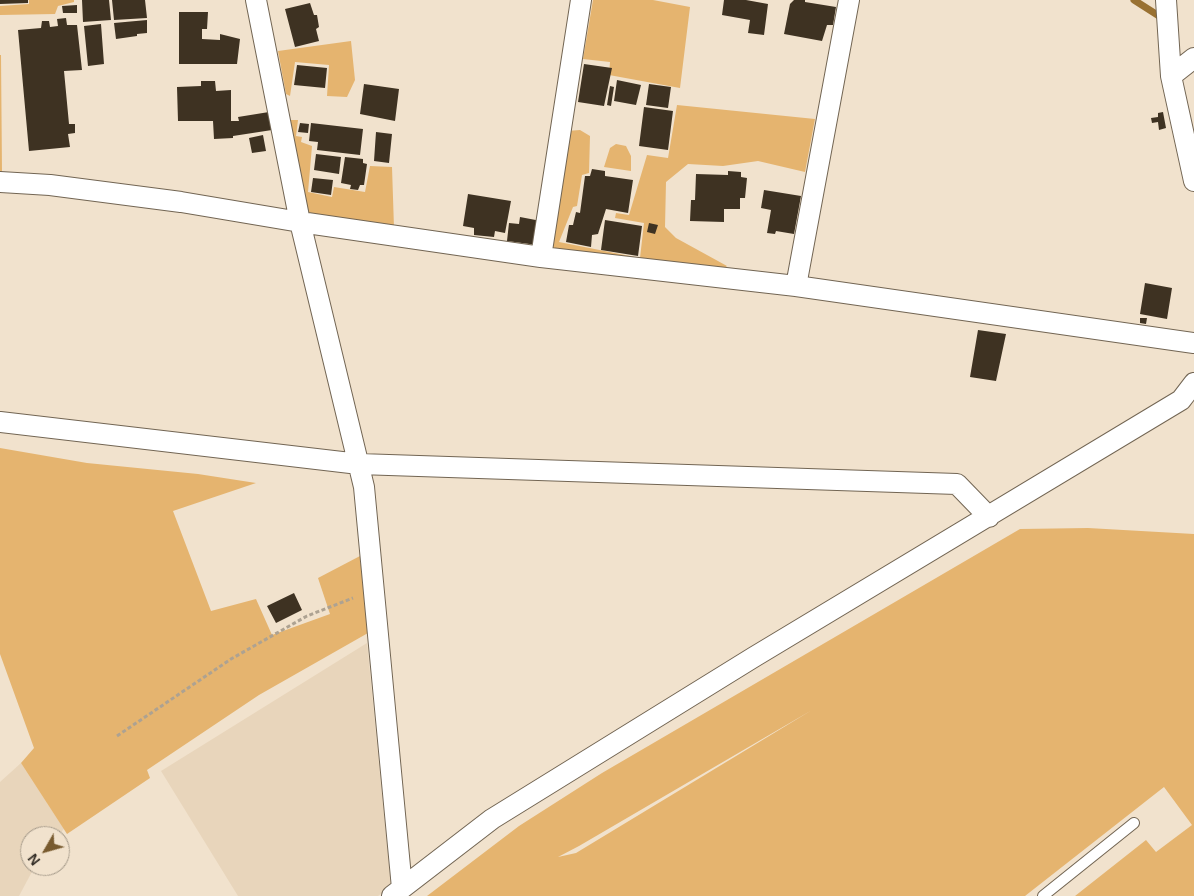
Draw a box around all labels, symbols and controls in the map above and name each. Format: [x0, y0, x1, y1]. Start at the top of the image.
north arrow [20, 826, 70, 876]
text: N [25, 851, 43, 869]

